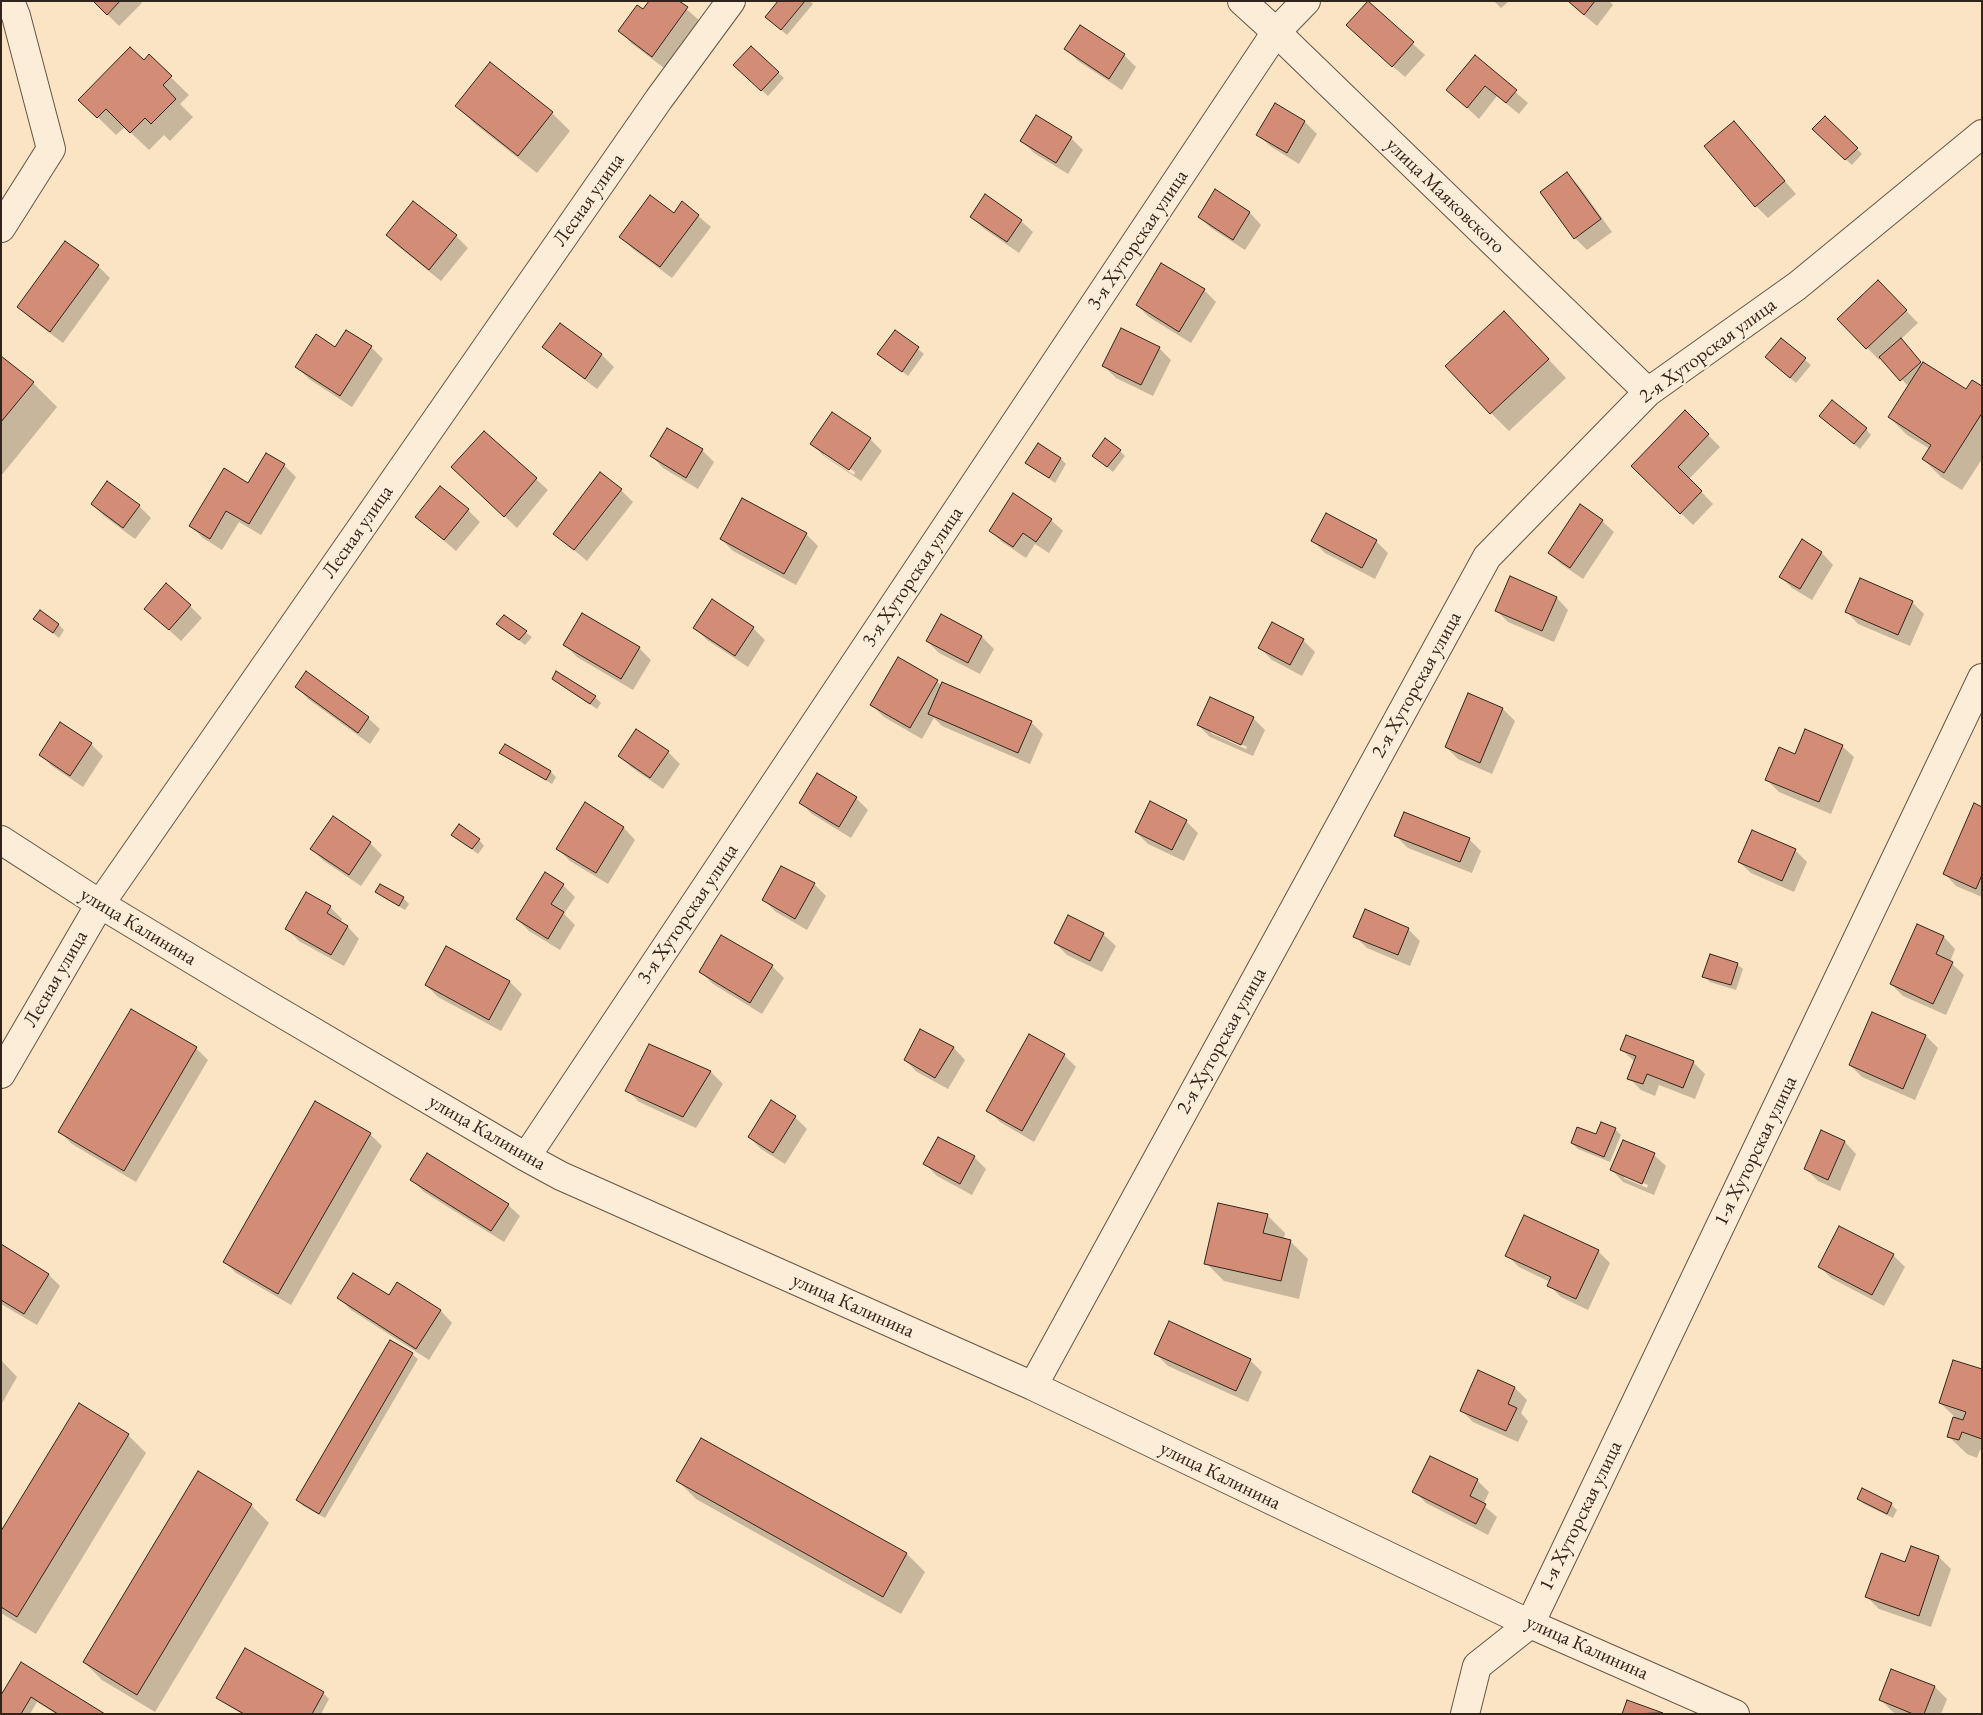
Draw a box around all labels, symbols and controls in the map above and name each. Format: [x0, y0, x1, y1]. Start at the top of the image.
street label: улица Маяковского [1380, 133, 1510, 259]
street label: Лесная улица [548, 149, 630, 251]
street label: 3-я Хуторская улица [1082, 165, 1194, 315]
street label: 2-я Хуторская улица [1635, 293, 1781, 409]
street label: Лесная улица [317, 481, 399, 583]
street label: 3-я Хуторская улица [857, 502, 969, 652]
street label: 2-я Хуторская улица [1367, 608, 1467, 762]
street label: 3-я Хуторская улица [632, 839, 744, 989]
street label: улица Калинина [75, 883, 201, 971]
street label: Лесная улица [19, 926, 93, 1032]
street label: 2-я Хуторская улица [1172, 964, 1272, 1118]
street label: 1-я Хуторская улица [1709, 1072, 1803, 1230]
street label: улица Калинина [424, 1090, 550, 1176]
street label: улица Калинина [788, 1268, 918, 1344]
street label: улица Калинина [1156, 1436, 1284, 1516]
street label: 1-я Хуторская улица [1534, 1437, 1628, 1595]
street label: улица Калинина [1522, 1610, 1652, 1686]

